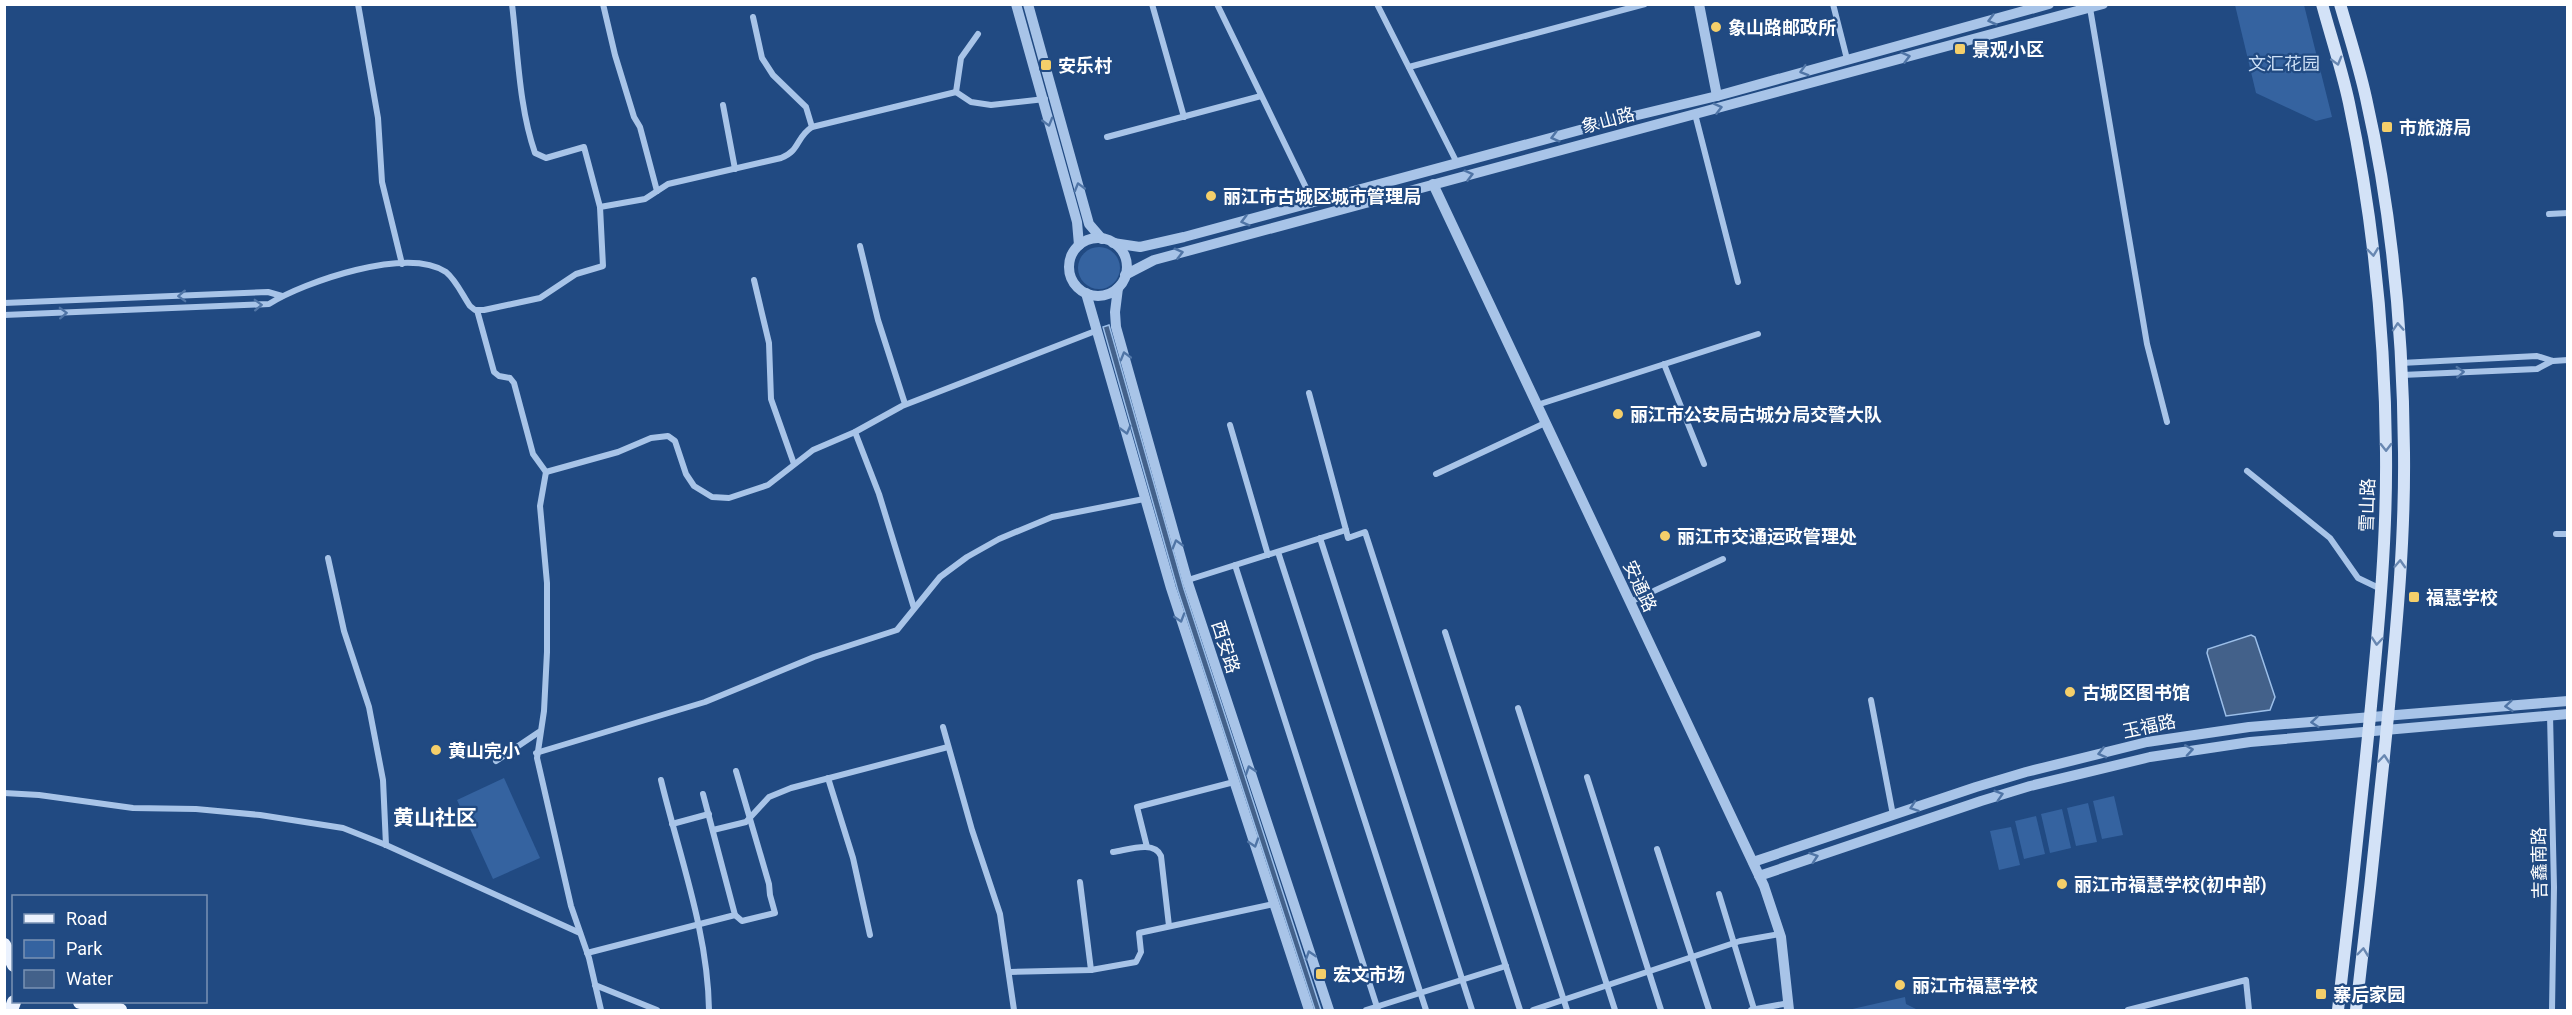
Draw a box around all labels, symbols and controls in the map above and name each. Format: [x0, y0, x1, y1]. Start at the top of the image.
one-way arrow [1987, 13, 1998, 25]
place label: 象山路邮政所 [1728, 17, 1836, 38]
marker: 象山路邮政所 [1709, 20, 1723, 34]
place label: 景观小区 [1972, 39, 2044, 60]
marker: 景观小区 [1953, 42, 1967, 56]
one-way arrow [1901, 52, 1911, 65]
park label: 文汇花园 [2248, 53, 2320, 74]
place label: 安乐村 [1058, 55, 1112, 76]
one-way arrow [2330, 56, 2343, 66]
marker: 安乐村 [1039, 58, 1053, 72]
one-way arrow [1799, 64, 1810, 76]
one-way arrow [1713, 102, 1723, 115]
street label: 象山路 [1579, 103, 1637, 137]
one-way arrow [1041, 116, 1054, 126]
place label: 市旅游局 [2399, 117, 2471, 138]
marker: 市旅游局 [2380, 120, 2394, 134]
one-way arrow [1550, 130, 1561, 142]
one-way arrow [1464, 169, 1474, 182]
one-way arrow [1074, 182, 1086, 193]
place label: 丽江市古城区城市管理局 [1223, 186, 1421, 207]
marker: 丽江市古城区城市管理局 [1204, 189, 1218, 203]
one-way arrow [1240, 213, 1250, 226]
one-way arrow [1173, 248, 1184, 260]
one-way arrow [2366, 248, 2379, 257]
one-way arrow [178, 289, 187, 302]
one-way arrow [253, 298, 262, 311]
one-way arrow [58, 306, 67, 319]
one-way arrow [2392, 323, 2405, 332]
one-way arrow [1119, 351, 1132, 361]
one-way arrow [2455, 366, 2464, 379]
place label: 丽江市公安局古城分局交警大队 [1630, 404, 1882, 425]
marker: 丽江市公安局古城分局交警大队 [1611, 407, 1625, 421]
one-way arrow [1119, 424, 1131, 435]
one-way arrow [2380, 442, 2392, 451]
street label: 雪山路 [2356, 478, 2378, 532]
place label: 丽江市交通运政管理处 [1677, 526, 1857, 547]
marker: 丽江市交通运政管理处 [1658, 529, 1672, 543]
one-way arrow [1172, 539, 1184, 550]
street label: 安通路 [1619, 557, 1661, 615]
one-way arrow [2394, 560, 2407, 569]
place label: 福慧学校 [2426, 587, 2498, 608]
marker: 福慧学校 [2407, 590, 2421, 604]
one-way arrow [1173, 612, 1185, 623]
street label: 西安路 [1208, 618, 1244, 676]
one-way arrow [2371, 637, 2384, 646]
place label: 古城区图书馆 [2082, 682, 2190, 703]
marker: 古城区图书馆 [2063, 685, 2077, 699]
one-way arrow [2505, 699, 2514, 712]
street label: 玉福路 [2120, 710, 2178, 742]
one-way arrow [2310, 715, 2319, 728]
place label: 黄山完小 [448, 740, 520, 761]
marker: 黄山完小 [429, 743, 443, 757]
one-way arrow [2184, 744, 2194, 756]
one-way arrow [2097, 746, 2107, 759]
one-way arrow [2377, 754, 2390, 763]
one-way arrow [1245, 765, 1257, 775]
one-way arrow [1993, 790, 2004, 802]
one-way arrow [1909, 800, 1920, 813]
district label: 黄山社区 [393, 806, 477, 830]
street label: 吉鑫南路 [2528, 827, 2550, 899]
one-way arrow [1247, 837, 1260, 848]
one-way arrow [1809, 851, 1819, 864]
place label: 丽江市福慧学校(初中部) [2074, 874, 2267, 896]
marker: 丽江市福慧学校(初中部) [2055, 877, 2069, 891]
legend [12, 895, 207, 1003]
text: Road [66, 908, 107, 929]
text: Park [66, 938, 103, 959]
one-way arrow [2356, 948, 2369, 957]
one-way arrow [1305, 950, 1318, 961]
place label: 宏文市场 [1333, 964, 1405, 985]
marker: 宏文市场 [1314, 967, 1328, 981]
text: Water [66, 968, 113, 989]
place label: 丽江市福慧学校 [1912, 975, 2038, 996]
marker: 丽江市福慧学校 [1893, 978, 1907, 992]
place label: 寨后家园 [2333, 984, 2405, 1005]
marker: 寨后家园 [2314, 987, 2328, 1001]

